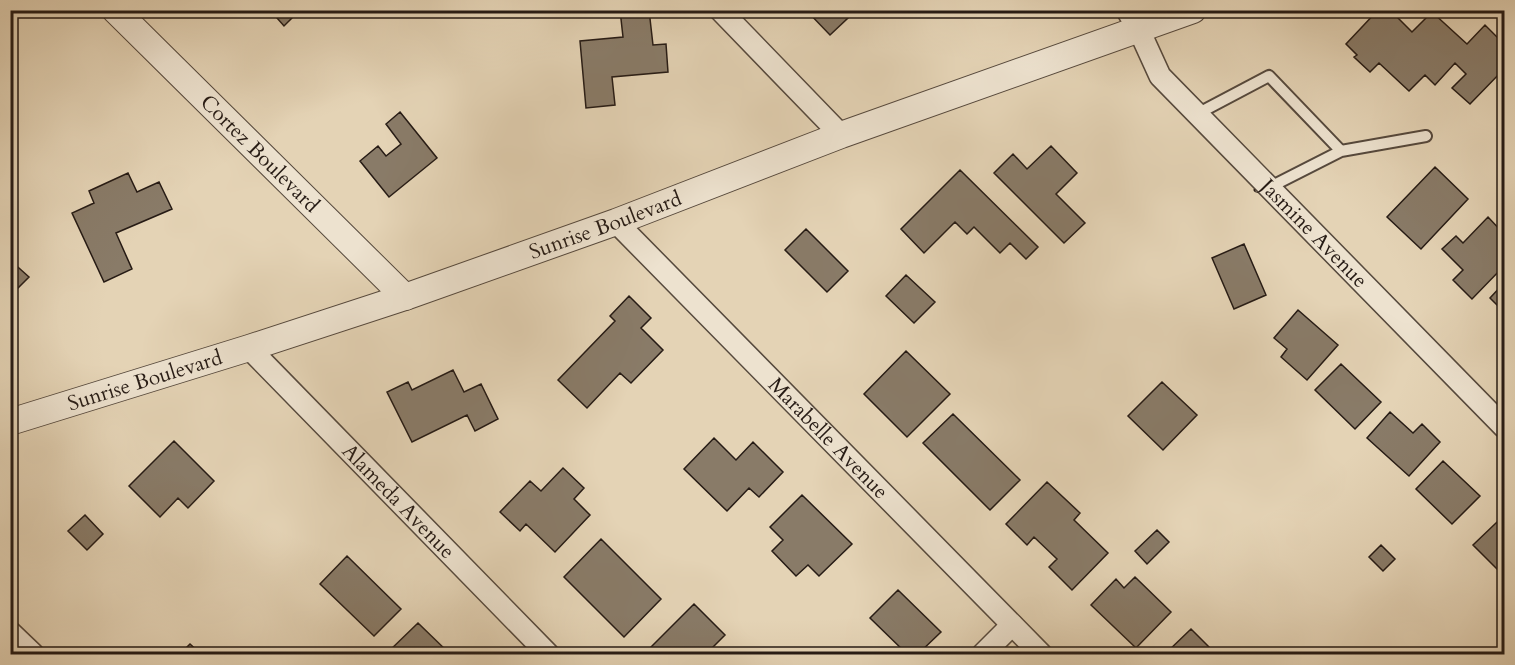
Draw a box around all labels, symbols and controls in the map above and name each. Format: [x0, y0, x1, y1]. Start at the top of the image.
street label: Cortez Boulevard [194, 88, 326, 219]
street label: Jasmine Avenue [1252, 170, 1374, 294]
street label: Sunrise Boulevard [525, 184, 686, 266]
street label: Sunrise Boulevard [64, 343, 226, 418]
street label: Marabelle Avenue [762, 371, 895, 505]
street label: Alameda Avenue [336, 437, 462, 565]

